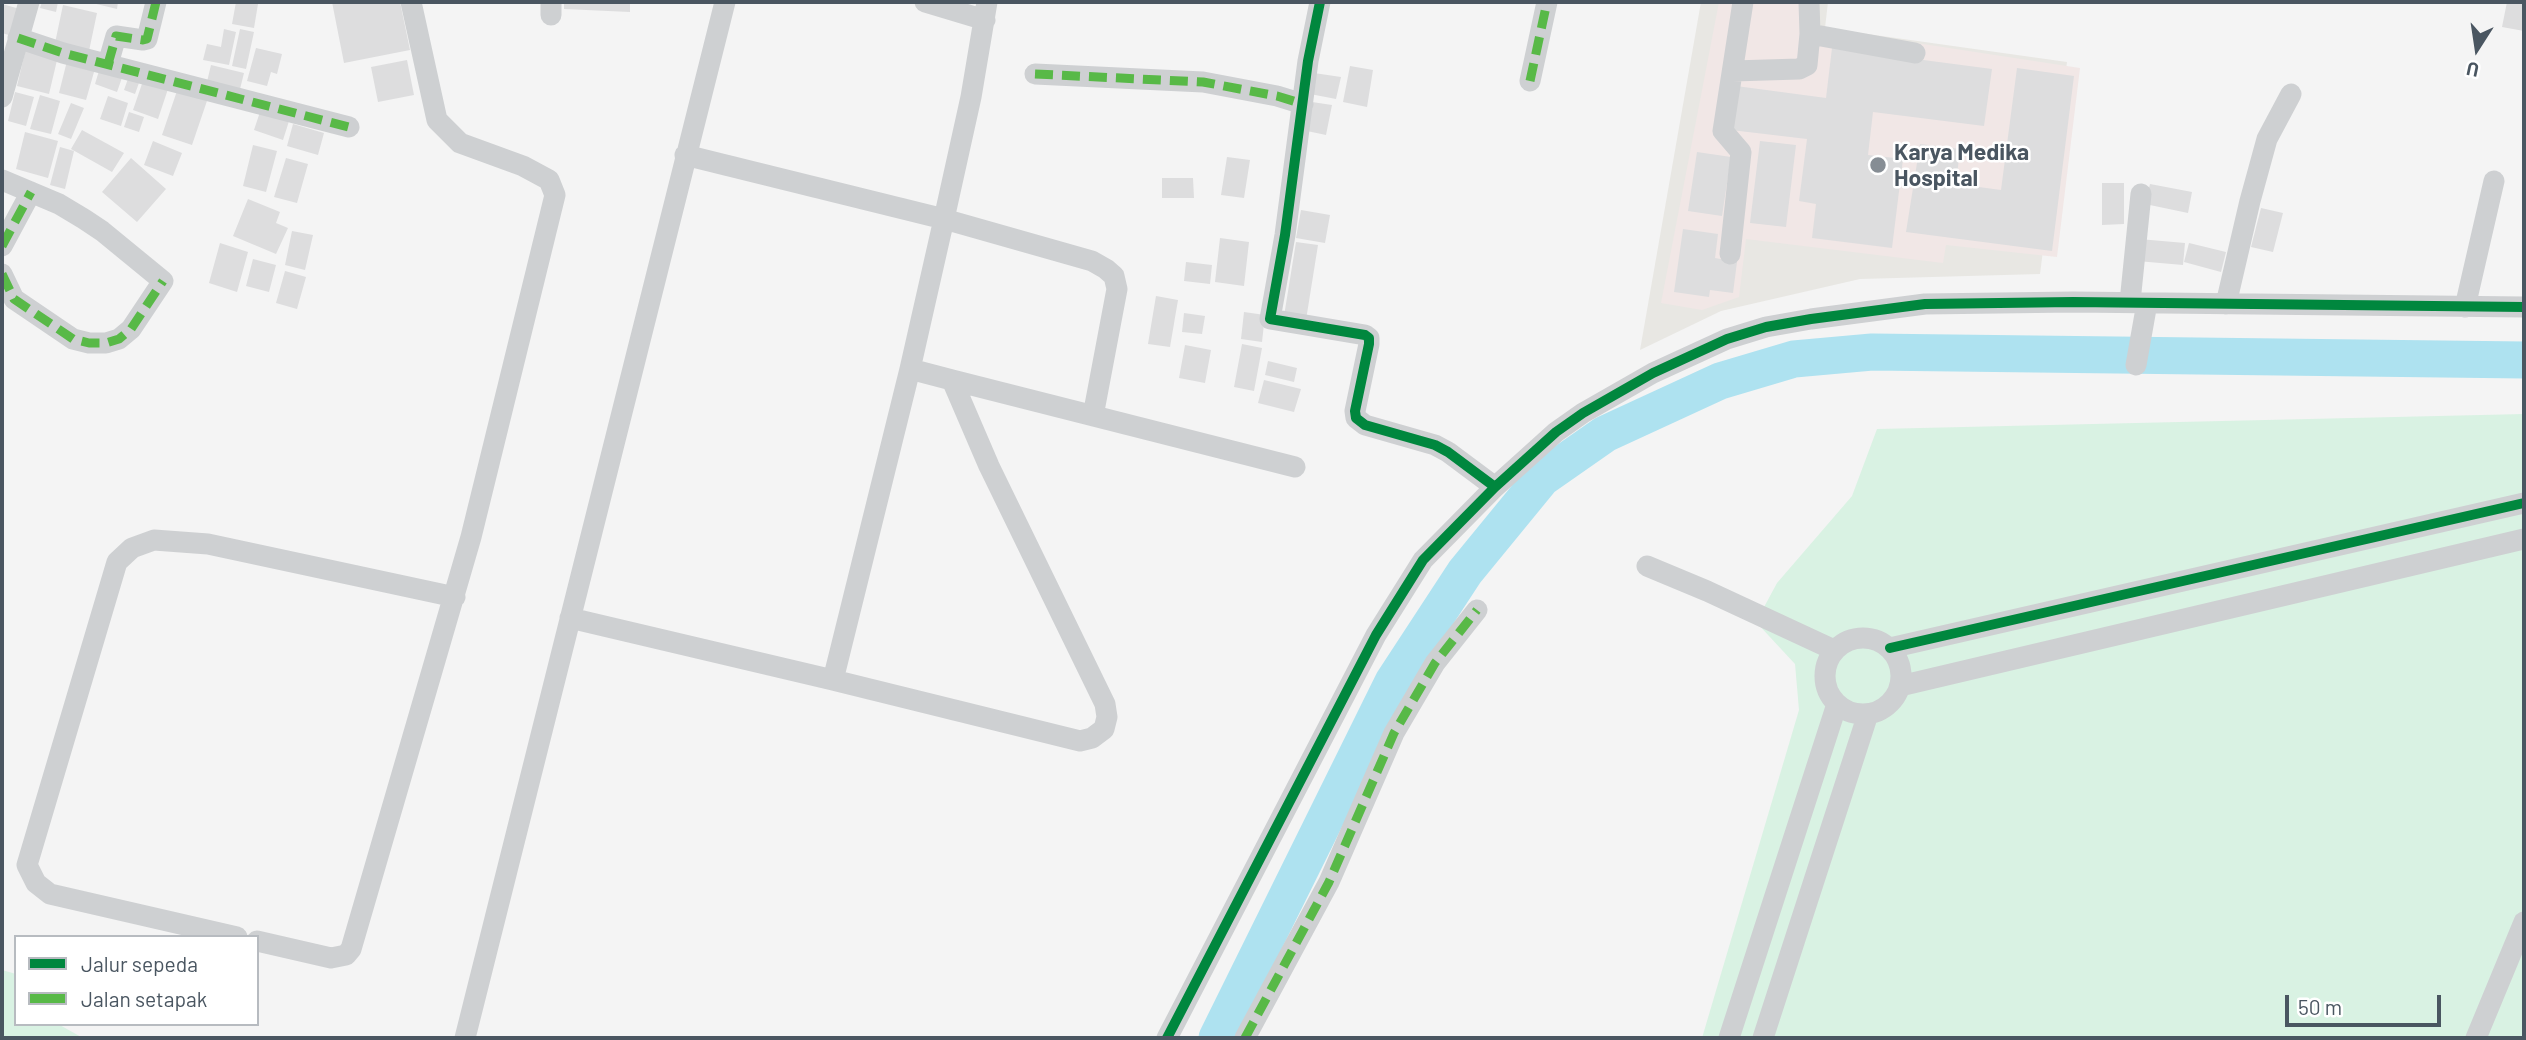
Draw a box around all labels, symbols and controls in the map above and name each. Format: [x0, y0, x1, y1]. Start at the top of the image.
north arrow [2442, 14, 2512, 84]
text: U [2464, 58, 2481, 83]
place label: Karya Medika Hospital [1894, 138, 2029, 192]
marker: Karya Medika Hospital [1868, 155, 1888, 175]
legend [14, 935, 259, 1026]
text: Jalur sepeda [81, 951, 198, 976]
scale bar [2288, 981, 2444, 1025]
text: Jalan setapak [81, 986, 207, 1011]
text: 50 m [2298, 994, 2342, 1019]

